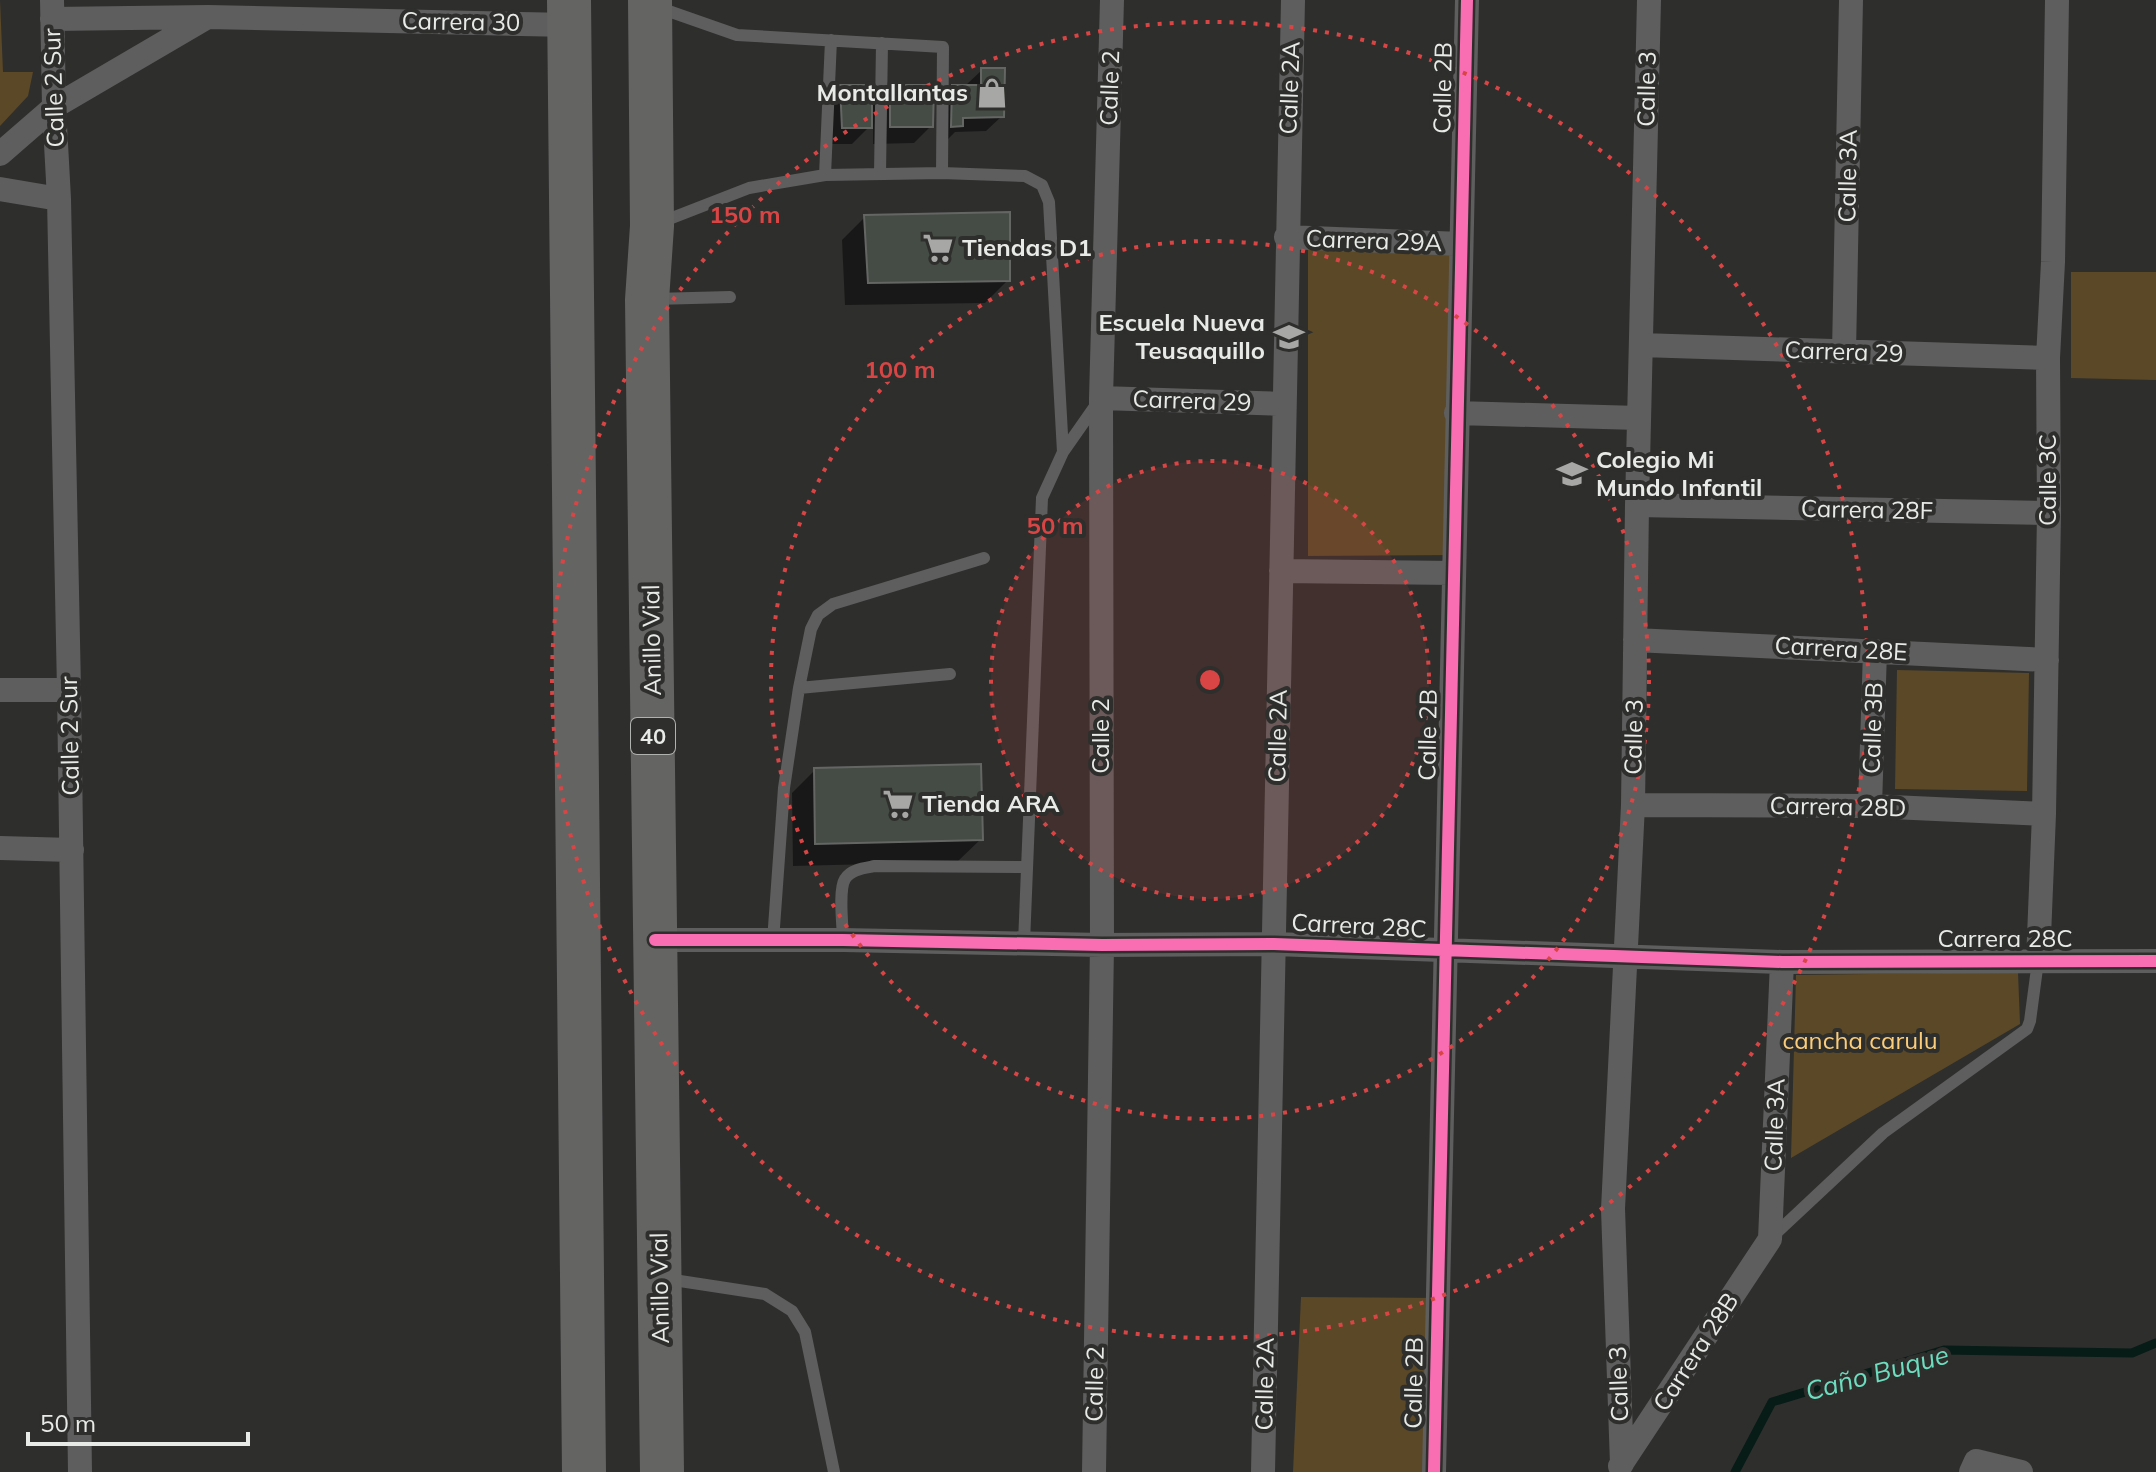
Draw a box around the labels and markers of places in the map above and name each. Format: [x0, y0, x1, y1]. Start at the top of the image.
shop icon: Montallantas [975, 76, 1009, 110]
place label: Montallantas [817, 77, 968, 107]
supermarket icon: Tiendas D1 [921, 231, 955, 265]
place label: Tiendas D1 [962, 232, 1092, 262]
place label: Escuela Nueva Teusaquillo [1098, 307, 1265, 365]
school or university icon: Escuela Nueva Teusaquillo [1272, 320, 1306, 354]
place label: Colegio Mi Mundo Infantil [1596, 444, 1762, 502]
school or university icon: Colegio Mi Mundo Infantil [1555, 457, 1589, 491]
centre of rings [1196, 666, 1224, 694]
supermarket icon: Tienda ARA [881, 787, 915, 821]
place label: Tienda ARA [922, 788, 1060, 818]

